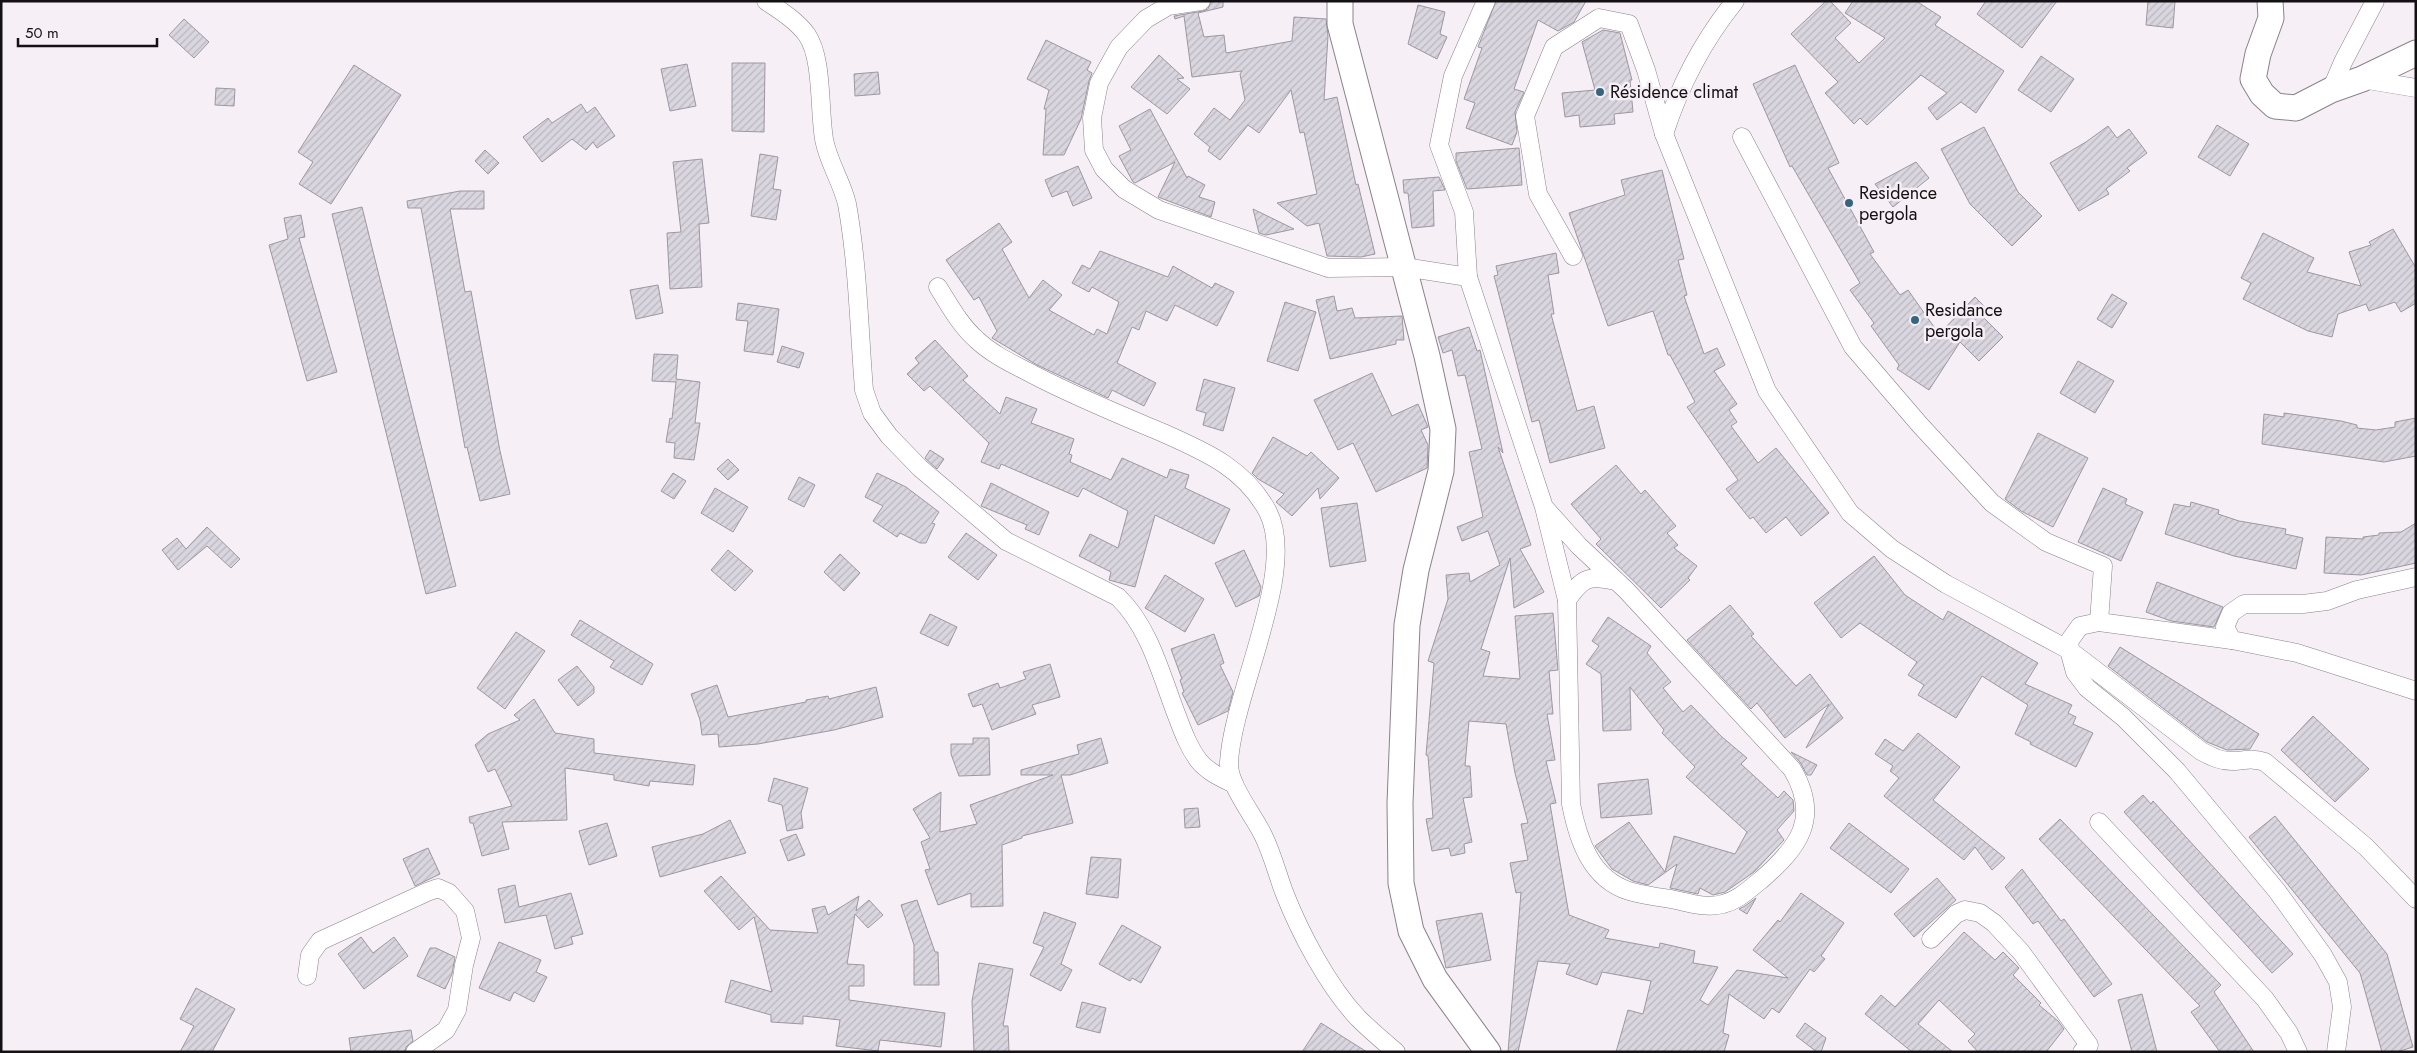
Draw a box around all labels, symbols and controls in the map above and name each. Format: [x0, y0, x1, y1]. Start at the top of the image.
scale bar [18, 15, 156, 47]
text: 50 m [25, 22, 59, 44]
place label: Résidence climat [1610, 79, 1739, 105]
marker: Résidence climat [1594, 86, 1606, 98]
place label: Residence pergola [1859, 180, 1937, 227]
marker: Residence pergola [1843, 197, 1855, 209]
place label: Residance pergola [1925, 297, 2003, 344]
marker: Residance pergola [1909, 314, 1921, 326]

